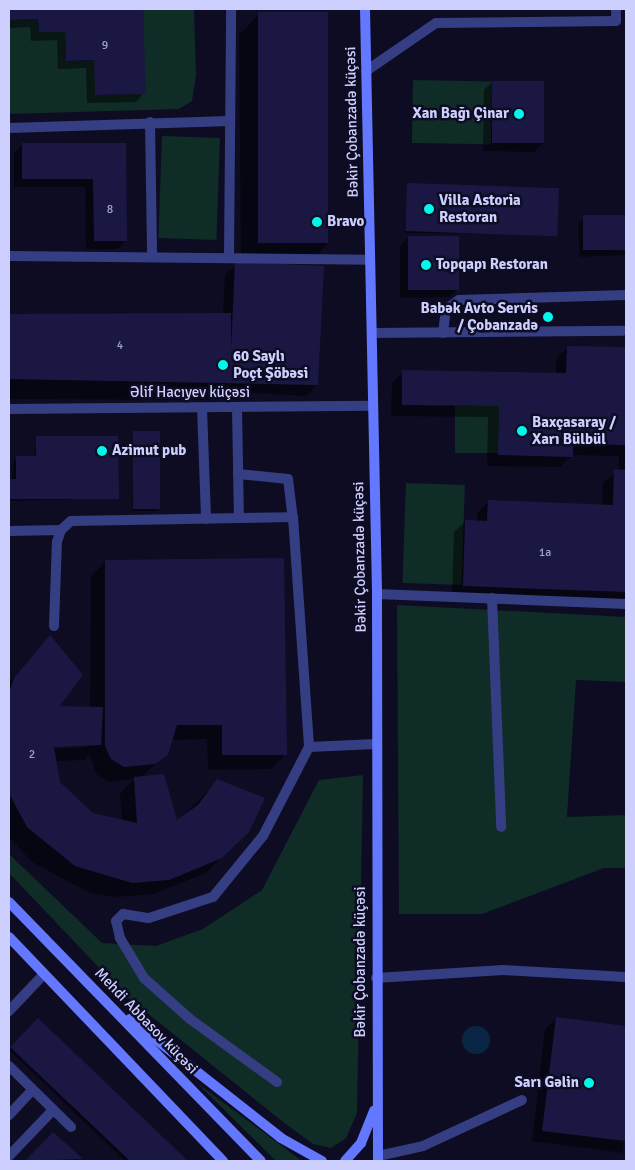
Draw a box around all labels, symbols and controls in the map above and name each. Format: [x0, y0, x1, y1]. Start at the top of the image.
house number: 9 [102, 39, 108, 53]
street label: Bəkir Çobanzadə küçəsi [342, 46, 362, 198]
place label: Xan Bağı Çinar [413, 105, 509, 123]
marker: Xan Bağı Çinar [513, 108, 525, 120]
place label: Villa Astoria Restoran [439, 191, 521, 226]
house number: 8 [107, 203, 113, 217]
marker: Villa Astoria Restoran [423, 203, 435, 215]
place label: Bravo [327, 213, 364, 231]
marker: Bravo [311, 216, 323, 228]
place label: Topqapı Restoran [436, 256, 548, 274]
marker: Topqapı Restoran [420, 259, 432, 271]
place label: Babək Avto Servis / Çobanzadə [420, 299, 538, 334]
marker: Babək Avto Servis / Çobanzadə [542, 311, 554, 323]
house number: 4 [117, 339, 123, 353]
place label: 60 Saylı Poçt Şöbəsi [233, 347, 308, 382]
marker: 60 Saylı Poçt Şöbəsi [217, 359, 229, 371]
street label: Əlif Hacıyev küçəsi [130, 384, 250, 402]
place label: Baxçasaray / Xarı Bülbül [532, 413, 616, 448]
marker: Baxçasaray / Xarı Bülbül [516, 425, 528, 437]
place label: Azimut pub [112, 442, 186, 460]
marker: Azimut pub [96, 445, 108, 457]
street label: Bəkir Çobanzadə küçəsi [350, 481, 370, 633]
house number: 1a [539, 546, 551, 560]
house number: 2 [29, 748, 35, 762]
street label: Bəkir Çobanzadə küçəsi [352, 886, 370, 1038]
street label: Mehdi Abbasov küçəsi [91, 964, 201, 1078]
place label: Sarı Gəlin [514, 1074, 579, 1092]
marker: Sarı Gəlin [583, 1077, 595, 1089]

